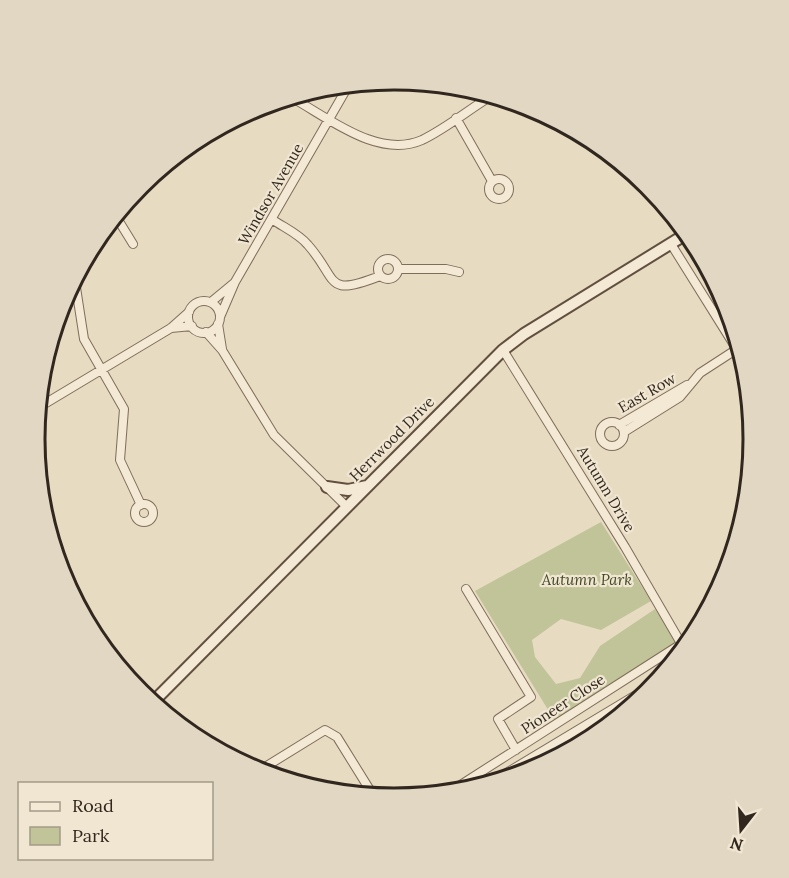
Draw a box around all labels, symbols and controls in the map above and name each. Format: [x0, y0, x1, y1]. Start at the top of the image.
street label: Windsor Avenue [234, 140, 307, 248]
street label: East Row [614, 368, 679, 417]
street label: Herrwood Drive [345, 392, 438, 485]
street label: Autumn Drive [573, 441, 640, 535]
park label: Autumn Park [541, 570, 632, 589]
street label: Pioneer Close [517, 669, 608, 738]
legend [18, 782, 213, 860]
text: Road [72, 794, 114, 817]
north arrow [711, 800, 771, 860]
text: Park [72, 824, 110, 847]
text: N [728, 833, 745, 856]

